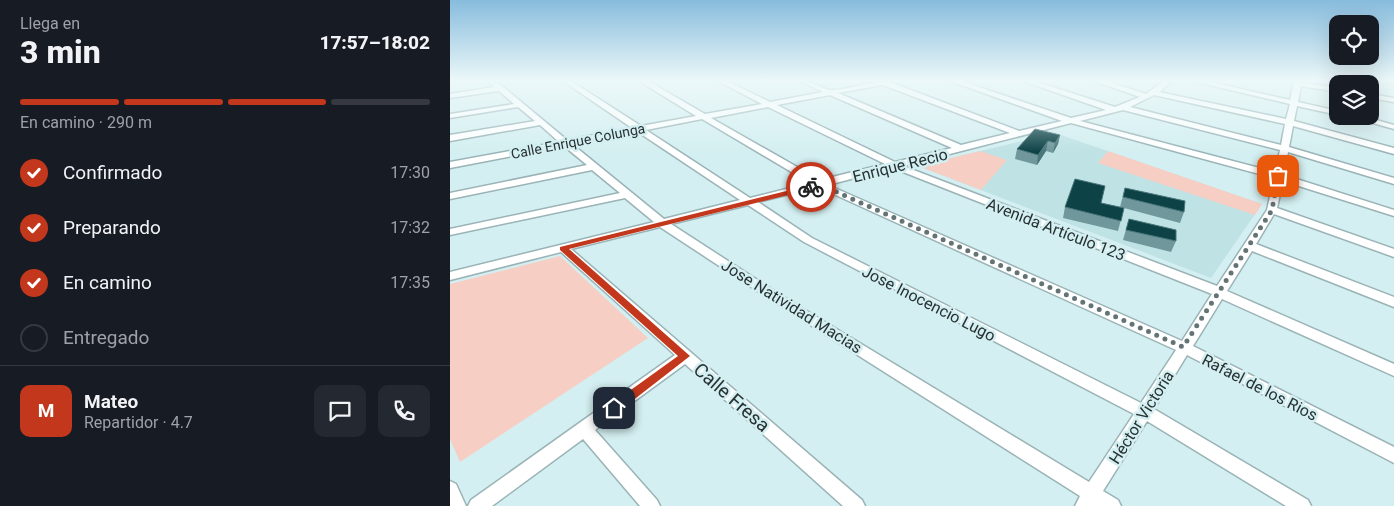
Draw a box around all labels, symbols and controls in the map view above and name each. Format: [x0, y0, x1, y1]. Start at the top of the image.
text: Llega en [20, 14, 80, 33]
map controls [1329, 15, 1379, 125]
button: locate [1329, 15, 1379, 65]
text: 17:57–18:02 [319, 31, 430, 54]
text: 3 min [20, 33, 101, 71]
button: layers [1329, 75, 1379, 125]
text: En camino · 290 m [20, 113, 152, 132]
street label: Calle Enrique Colunga [510, 120, 646, 162]
street label: Enrique Recio [851, 144, 950, 186]
pin [1257, 155, 1299, 197]
icon: check [20, 159, 48, 187]
text: Confirmado [63, 161, 162, 184]
courier [786, 162, 836, 212]
icon: bag [1264, 162, 1292, 190]
text: 17:30 [390, 163, 430, 182]
icon: bike [797, 173, 825, 201]
street label: Avenida Artículo 123 [984, 194, 1128, 265]
icon: check [20, 214, 48, 242]
text: Preparando [63, 216, 161, 239]
text: 17:32 [390, 218, 430, 237]
street label: Jose Natividad Macias [718, 255, 866, 357]
street label: Jose Inocencio Lugo [859, 262, 999, 345]
icon: check [20, 269, 48, 297]
text: En camino [63, 271, 152, 294]
text: 17:35 [390, 273, 430, 292]
text: Entregado [63, 326, 149, 349]
street label: Rafael de los Rios [1199, 350, 1321, 425]
street label: Calle Fresa [689, 358, 774, 437]
street label: Héctor Victoria [1105, 367, 1178, 467]
button: chat [314, 385, 366, 437]
button: phone [378, 385, 430, 437]
pin [593, 387, 635, 429]
text: Mateo [84, 390, 138, 413]
icon: home [600, 394, 628, 422]
text: M [38, 399, 54, 422]
text: Repartidor · 4.7 [84, 413, 193, 432]

